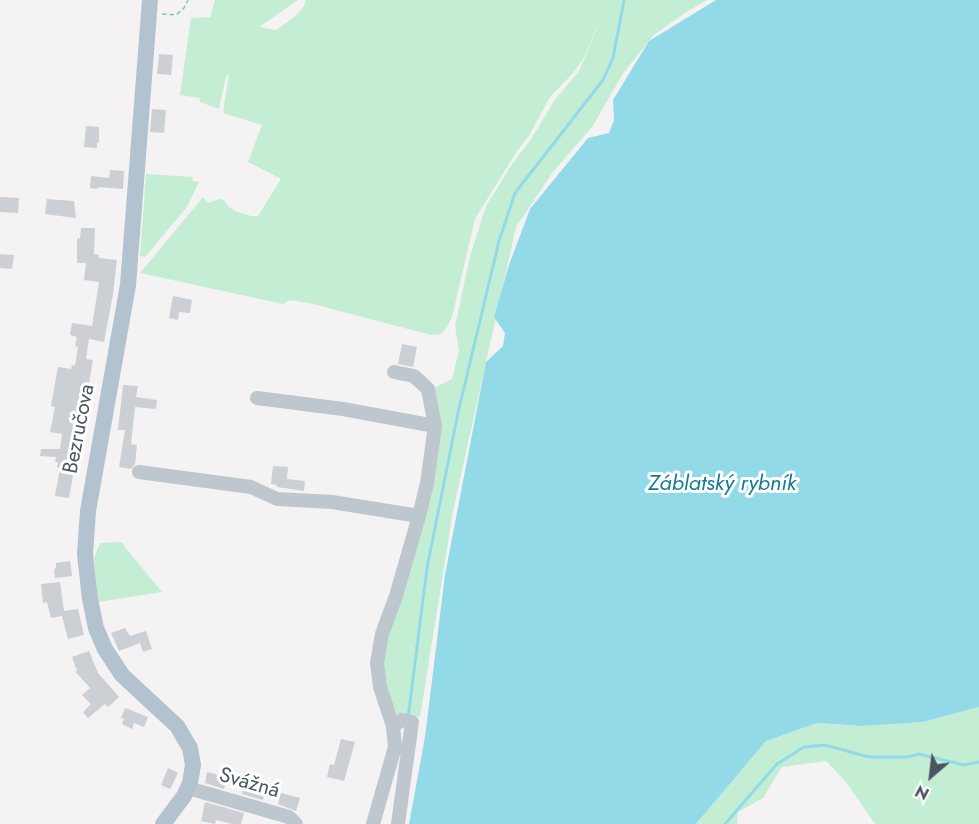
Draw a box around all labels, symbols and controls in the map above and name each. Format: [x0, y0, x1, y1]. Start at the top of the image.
street label: Bezručova [59, 382, 101, 476]
water label: Záblatský rybník [648, 472, 796, 498]
north arrow [901, 746, 961, 806]
street label: Svážná [216, 763, 282, 805]
text: N [911, 779, 933, 805]

